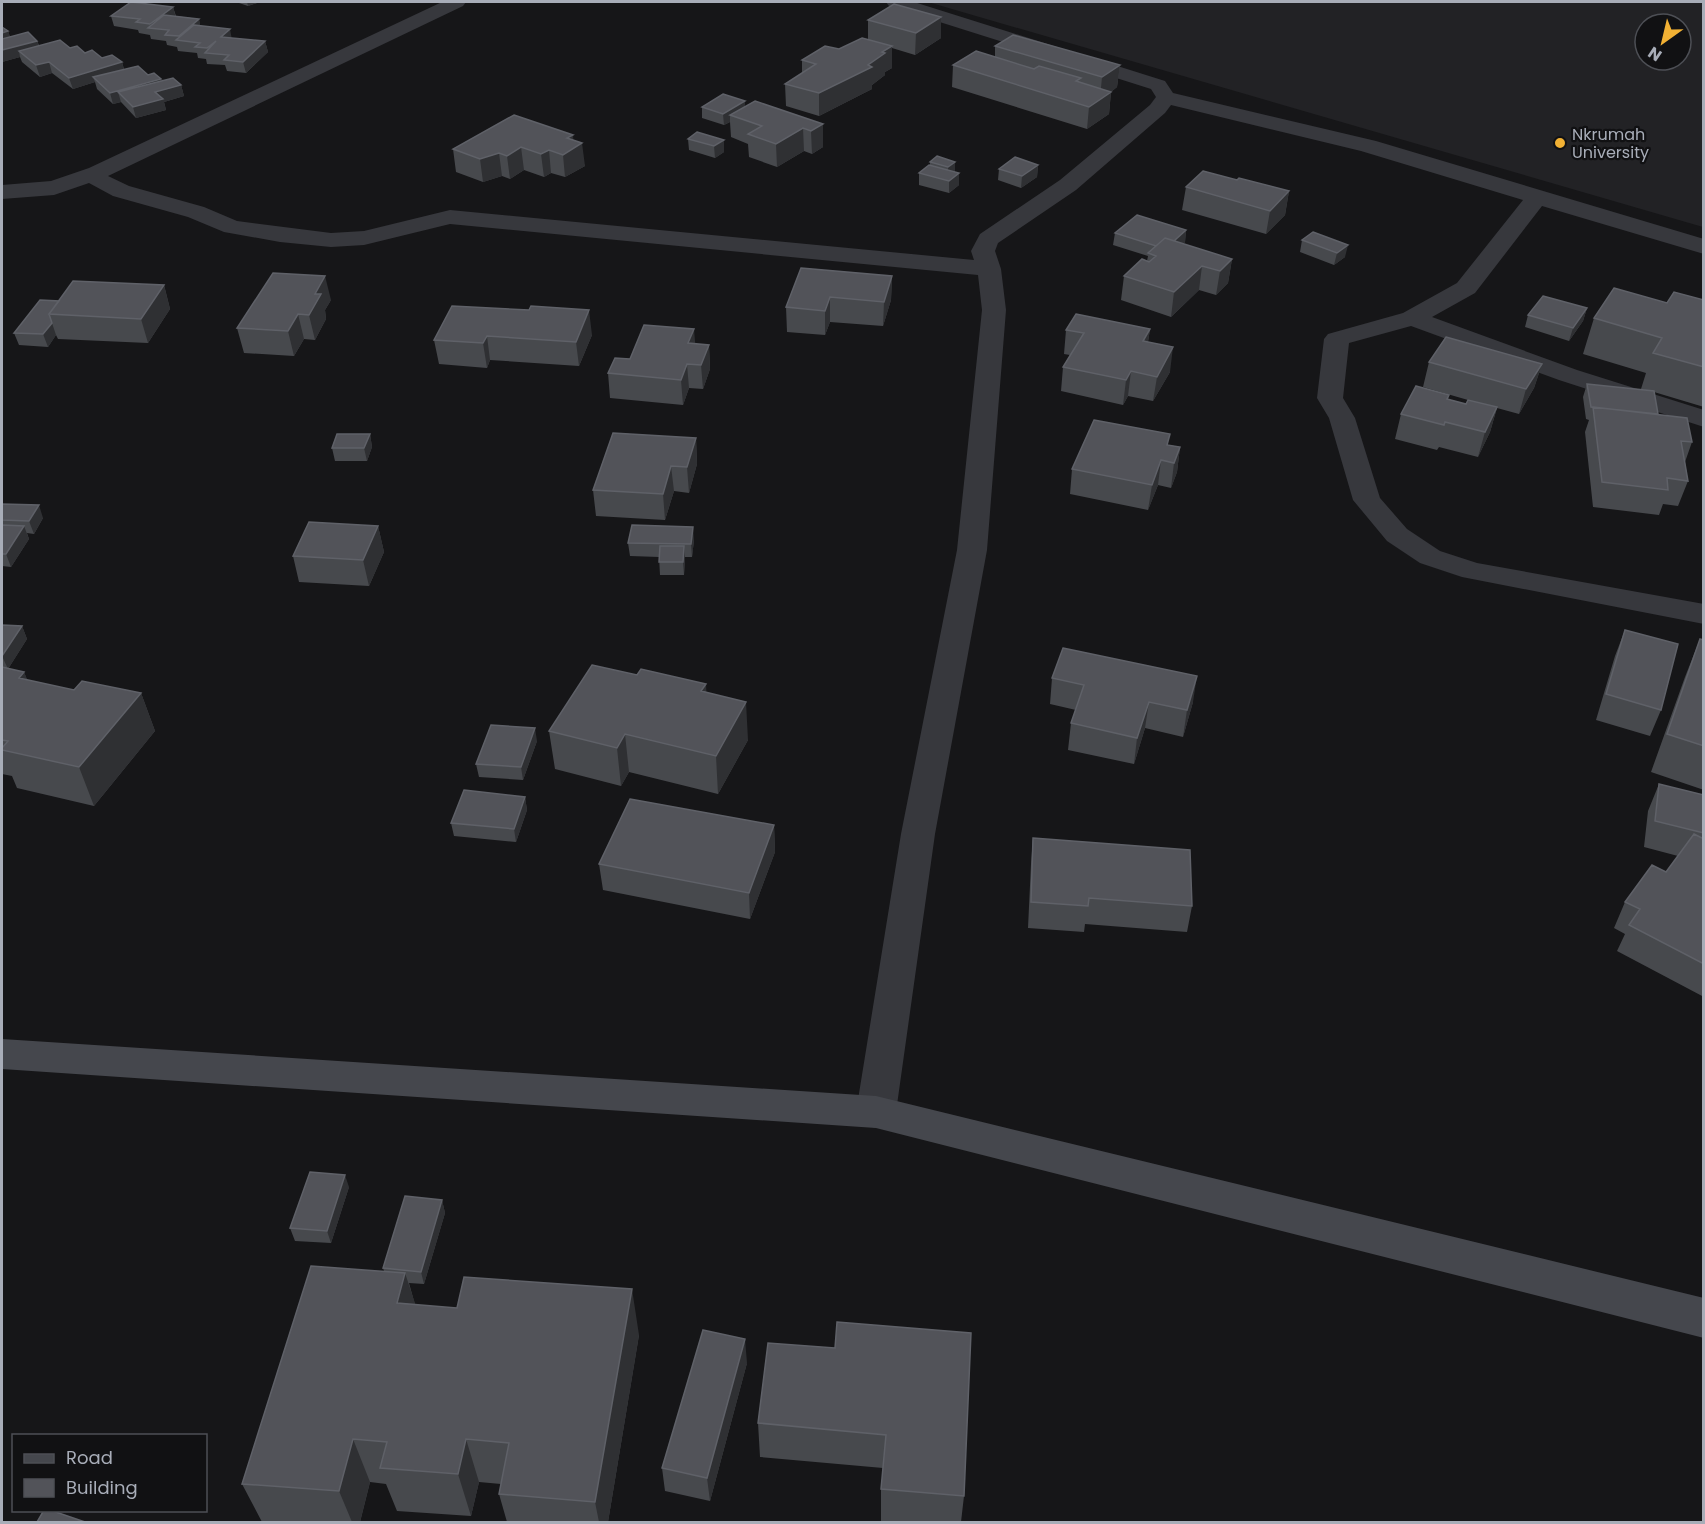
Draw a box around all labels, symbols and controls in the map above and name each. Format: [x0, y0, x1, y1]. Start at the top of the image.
north arrow [1633, 12, 1693, 72]
text: N [1643, 41, 1666, 67]
place label: Nkrumah University [1572, 123, 1649, 164]
marker: Nkrumah University [1553, 136, 1567, 150]
legend [12, 1434, 207, 1512]
text: Road [66, 1445, 113, 1470]
text: Building [66, 1475, 138, 1500]

